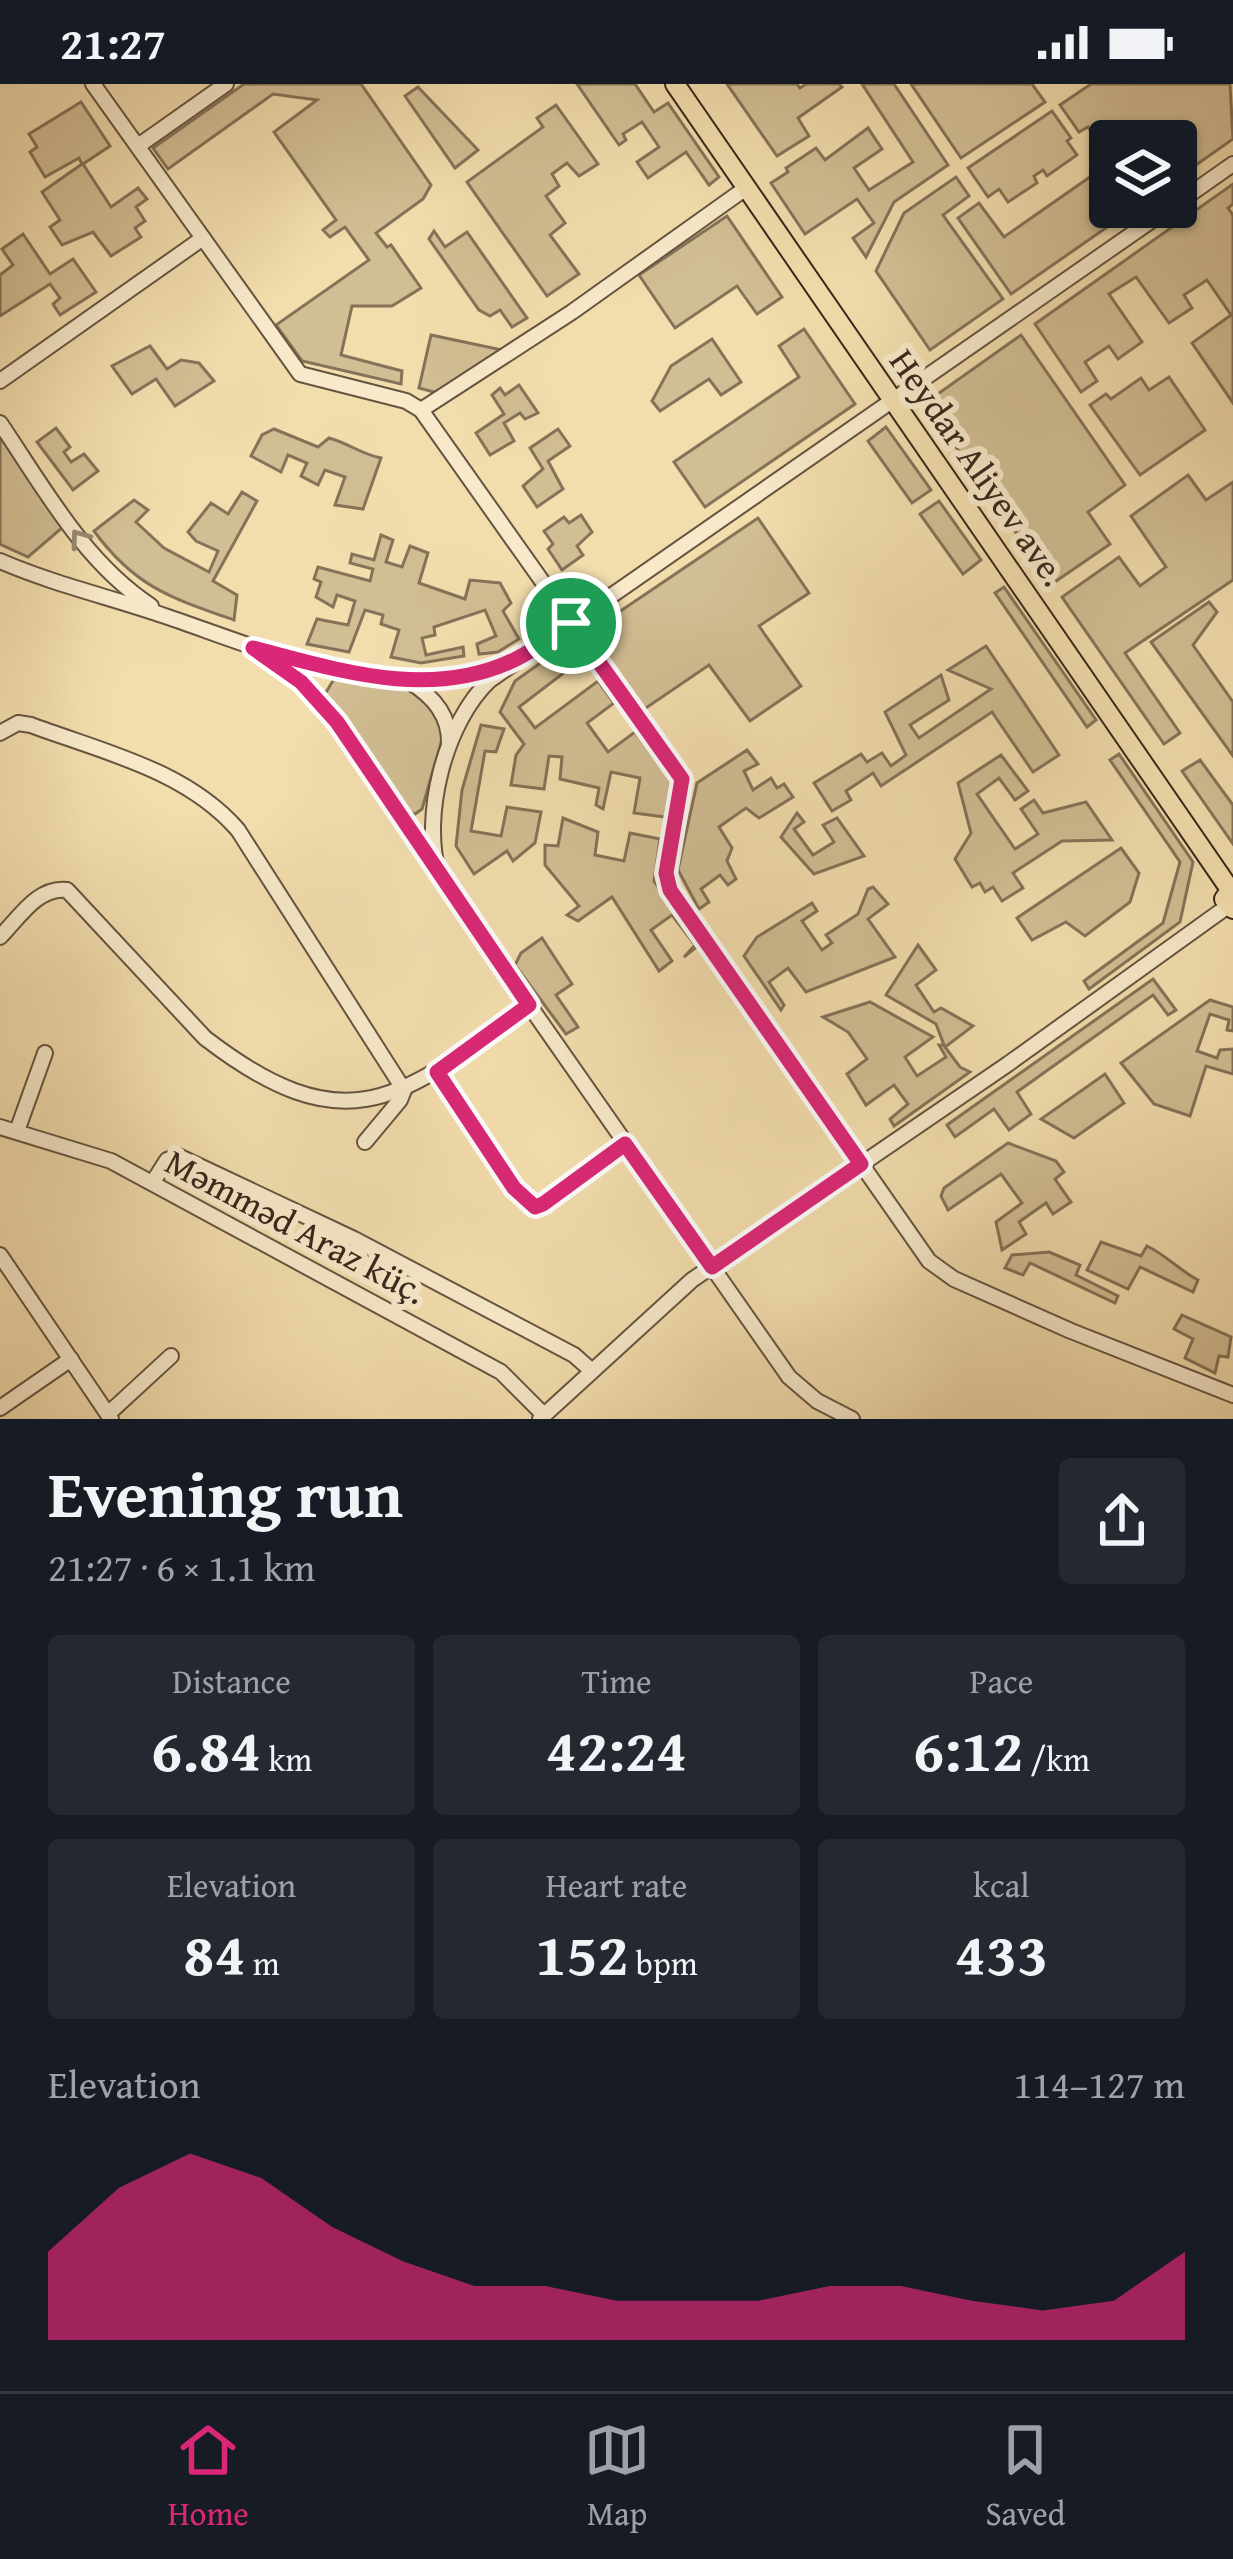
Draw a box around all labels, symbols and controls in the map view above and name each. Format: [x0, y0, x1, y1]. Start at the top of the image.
text: 21:27 [60, 10, 166, 75]
map controls [1089, 120, 1197, 228]
button: layers [1089, 120, 1197, 228]
street label: Heydar Aliyev ave. [878, 337, 1081, 596]
one-way arrow [72, 530, 94, 551]
pin [520, 572, 622, 674]
icon: arrive [538, 590, 604, 656]
street label: Məmməd Araz küç. [156, 1134, 436, 1317]
text: Evening run [48, 1444, 403, 1541]
button: share [1059, 1458, 1185, 1584]
text: 21:27 · 6 × 1.1 km [48, 1538, 315, 1595]
text: Distance [172, 1657, 291, 1705]
text: Time [581, 1657, 652, 1705]
text: Pace [970, 1657, 1033, 1705]
text: 6.84 [151, 1705, 261, 1793]
text: 42:24 [546, 1705, 687, 1793]
text: 6:12 [913, 1705, 1023, 1793]
text: km [261, 1735, 312, 1783]
text: /km [1023, 1735, 1090, 1783]
text: Elevation [167, 1861, 296, 1909]
text: Heart rate [546, 1861, 687, 1909]
text: kcal [973, 1861, 1030, 1909]
text: 84 [183, 1909, 245, 1997]
text: 152 [535, 1909, 629, 1997]
text: 433 [955, 1909, 1048, 1997]
text: m [245, 1939, 280, 1987]
text: bpm [629, 1939, 698, 1987]
text: Elevation [48, 2055, 201, 2112]
text: 114–127 m [1013, 2055, 1185, 2112]
tab: Home [168, 2417, 249, 2537]
tab: Map [584, 2417, 650, 2537]
tab: Saved [985, 2417, 1065, 2537]

